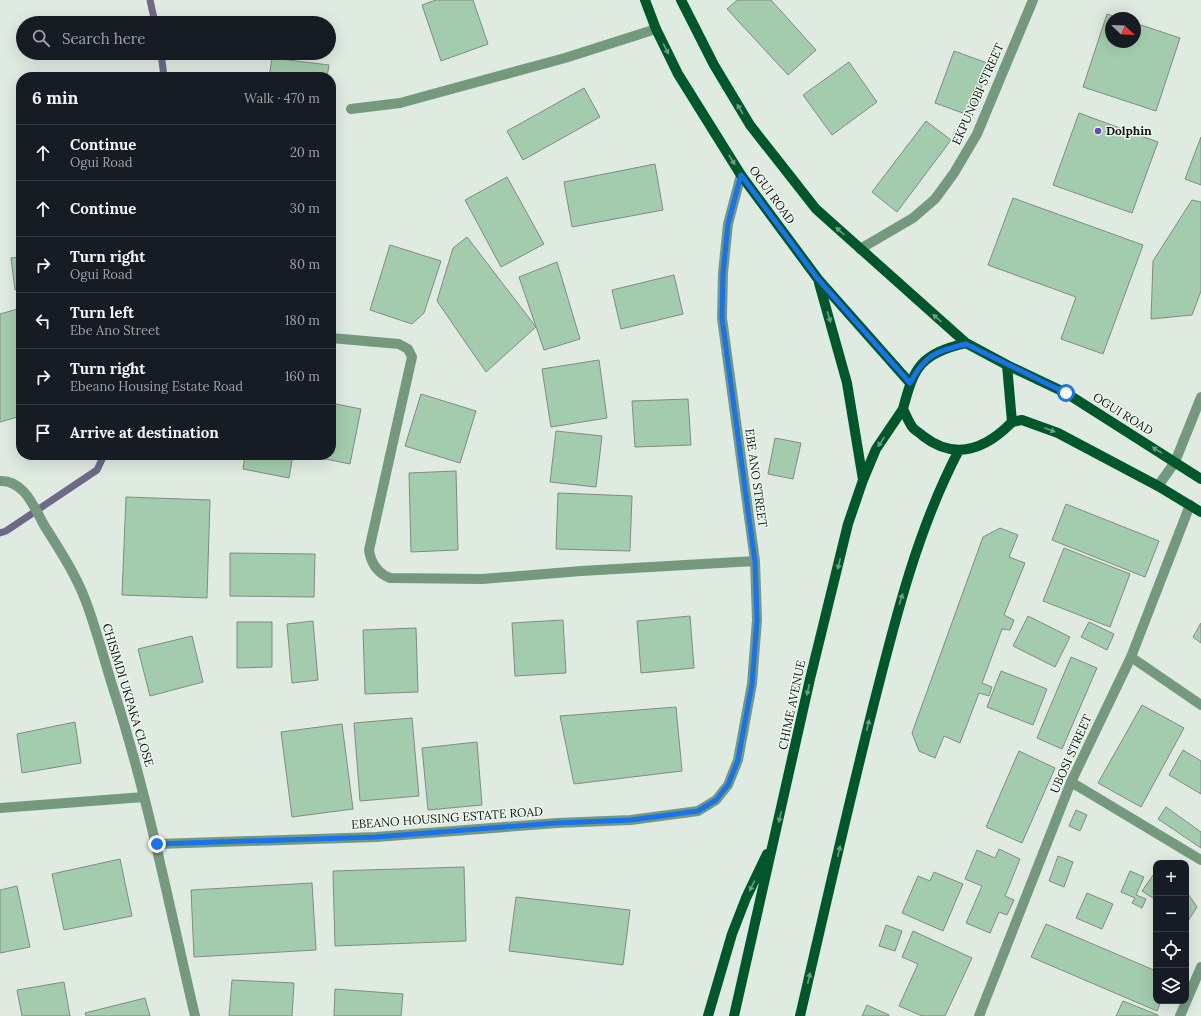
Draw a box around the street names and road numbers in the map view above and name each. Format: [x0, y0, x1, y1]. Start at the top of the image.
street label: EKPUNOBI STREET [948, 40, 1007, 147]
street label: OGUI ROAD [746, 163, 799, 227]
street label: OGUI ROAD [1090, 389, 1156, 438]
street label: EBE ANO STREET [742, 428, 771, 528]
street label: CHISIMDI UKPAKA CLOSE [100, 621, 157, 768]
street label: CHIME AVENUE [775, 659, 808, 751]
street label: UBOSI STREET [1046, 712, 1095, 796]
street label: EBEANO HOUSING ESTATE ROAD [351, 803, 543, 832]

